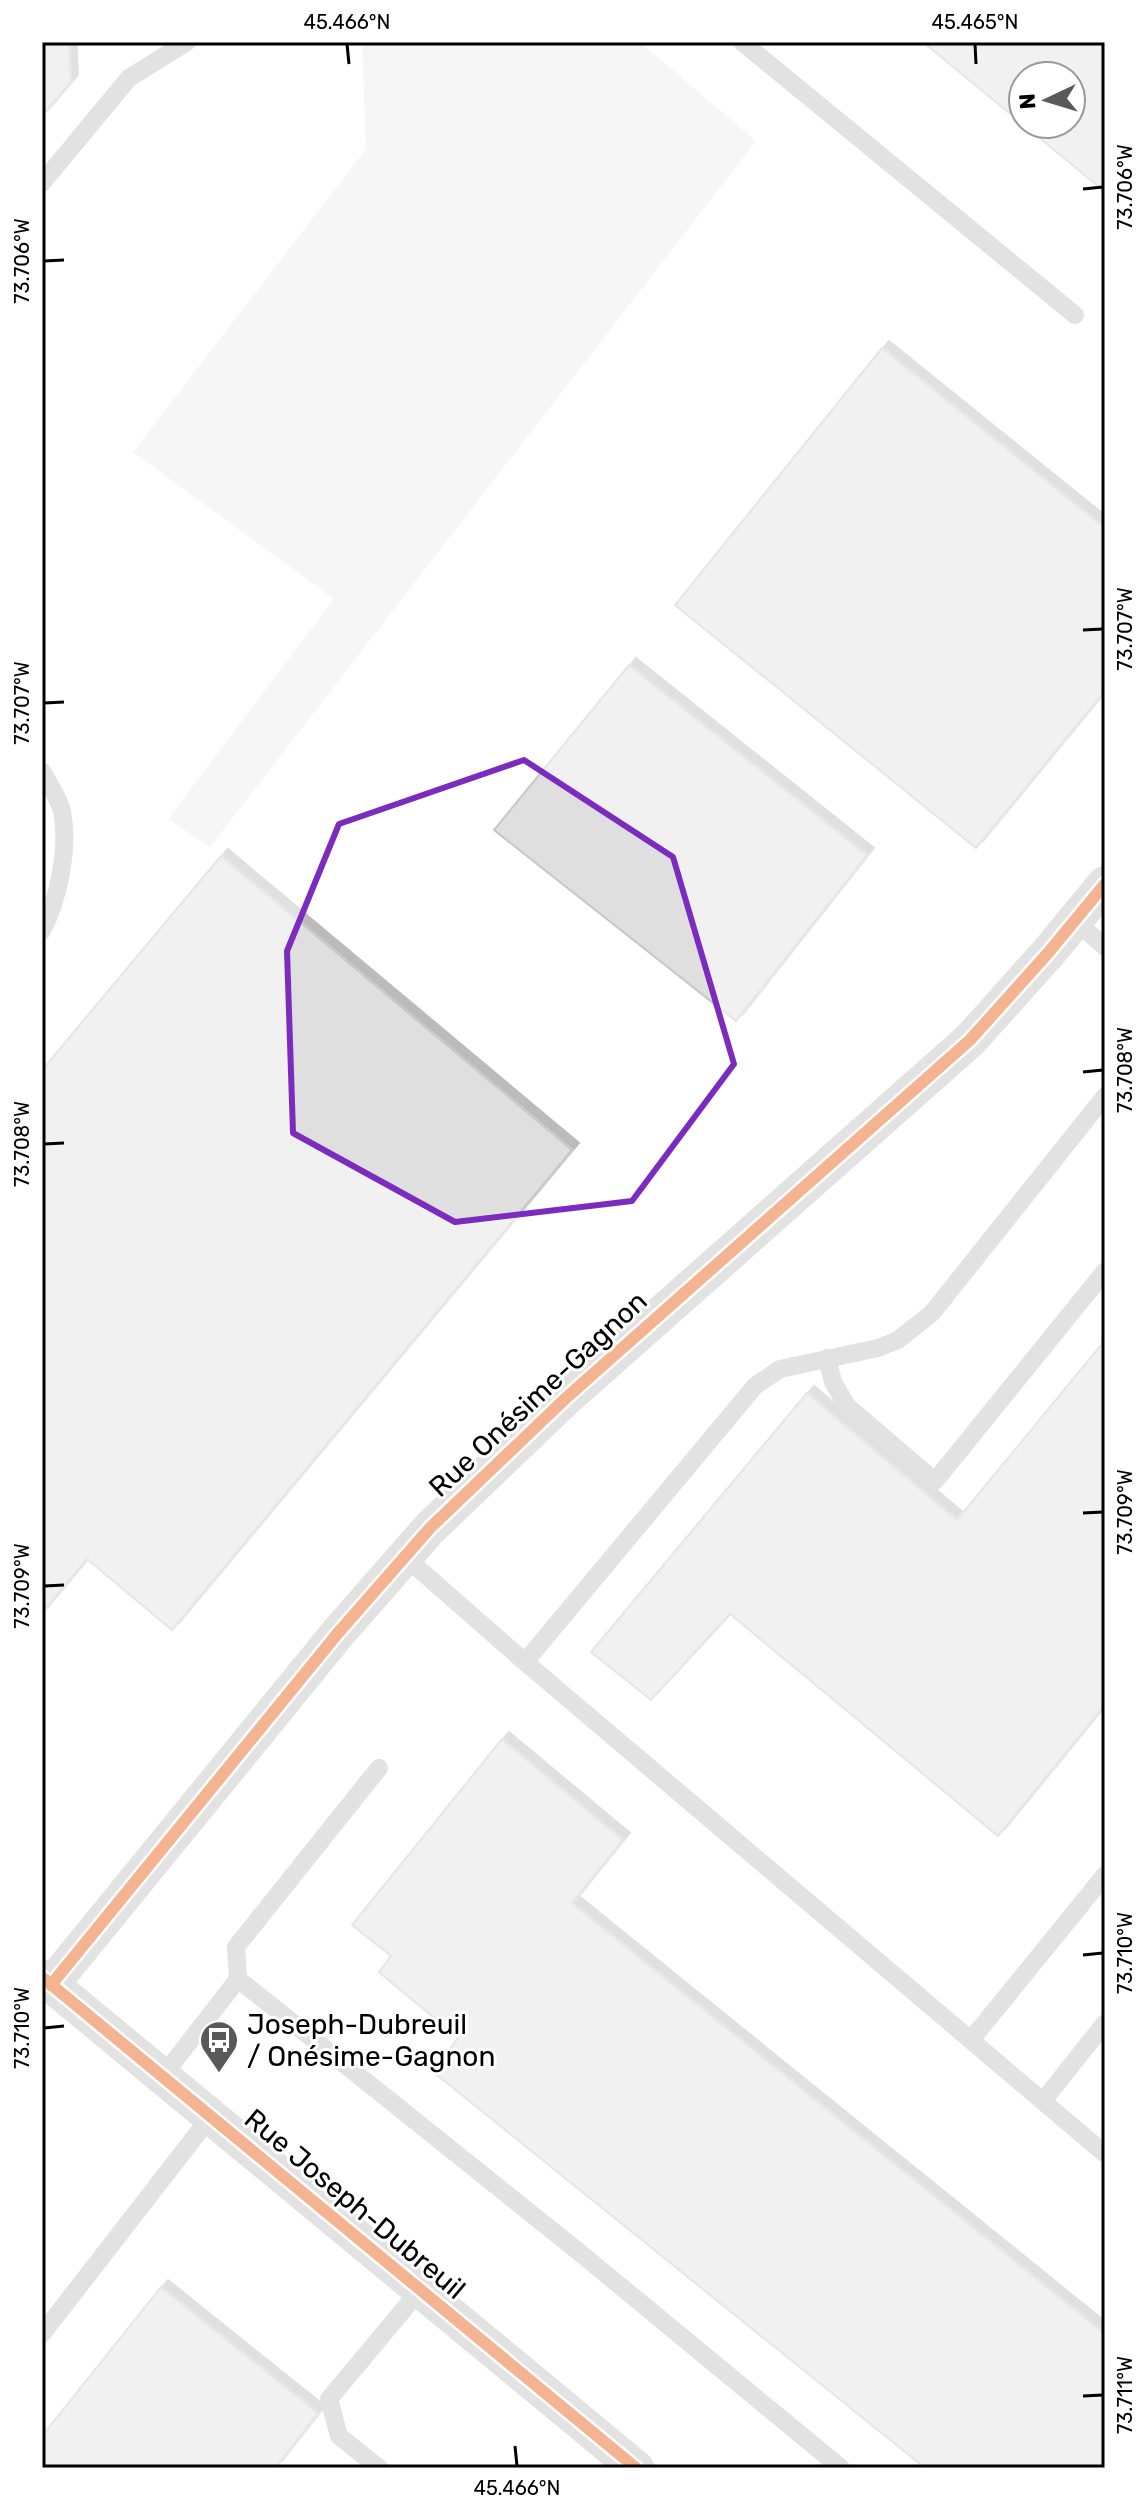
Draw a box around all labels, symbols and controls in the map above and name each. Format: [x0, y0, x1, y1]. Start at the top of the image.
text: 45.466°N [303, 10, 391, 34]
text: 45.465°N [932, 10, 1018, 34]
north arrow [1007, 60, 1087, 140]
text: N [1014, 93, 1042, 110]
text: 73.706°W [1113, 144, 1137, 230]
text: 73.706°W [10, 218, 34, 304]
text: 73.707°W [1113, 587, 1137, 671]
text: 73.707°W [10, 661, 34, 745]
text: 73.708°W [1113, 1027, 1137, 1113]
text: 73.708°W [10, 1101, 34, 1187]
street label: Rue Onésime-Gagnon [422, 1284, 654, 1504]
text: 73.709°W [1113, 1469, 1137, 1555]
text: 73.709°W [10, 1543, 34, 1629]
text: 73.710°W [1113, 1912, 1137, 1994]
text: 73.710°W [10, 1987, 34, 2069]
place label: Joseph-Dubreuil / Onésime-Gagnon [247, 2008, 495, 2073]
bus stop icon: Joseph-Dubreuil / Onésime-Gagnon [198, 2019, 240, 2074]
street label: Rue Joseph-Dubreuil [238, 2102, 472, 2306]
text: 73.711°W [1113, 2356, 1137, 2434]
text: 45.466°N [473, 2476, 561, 2500]

